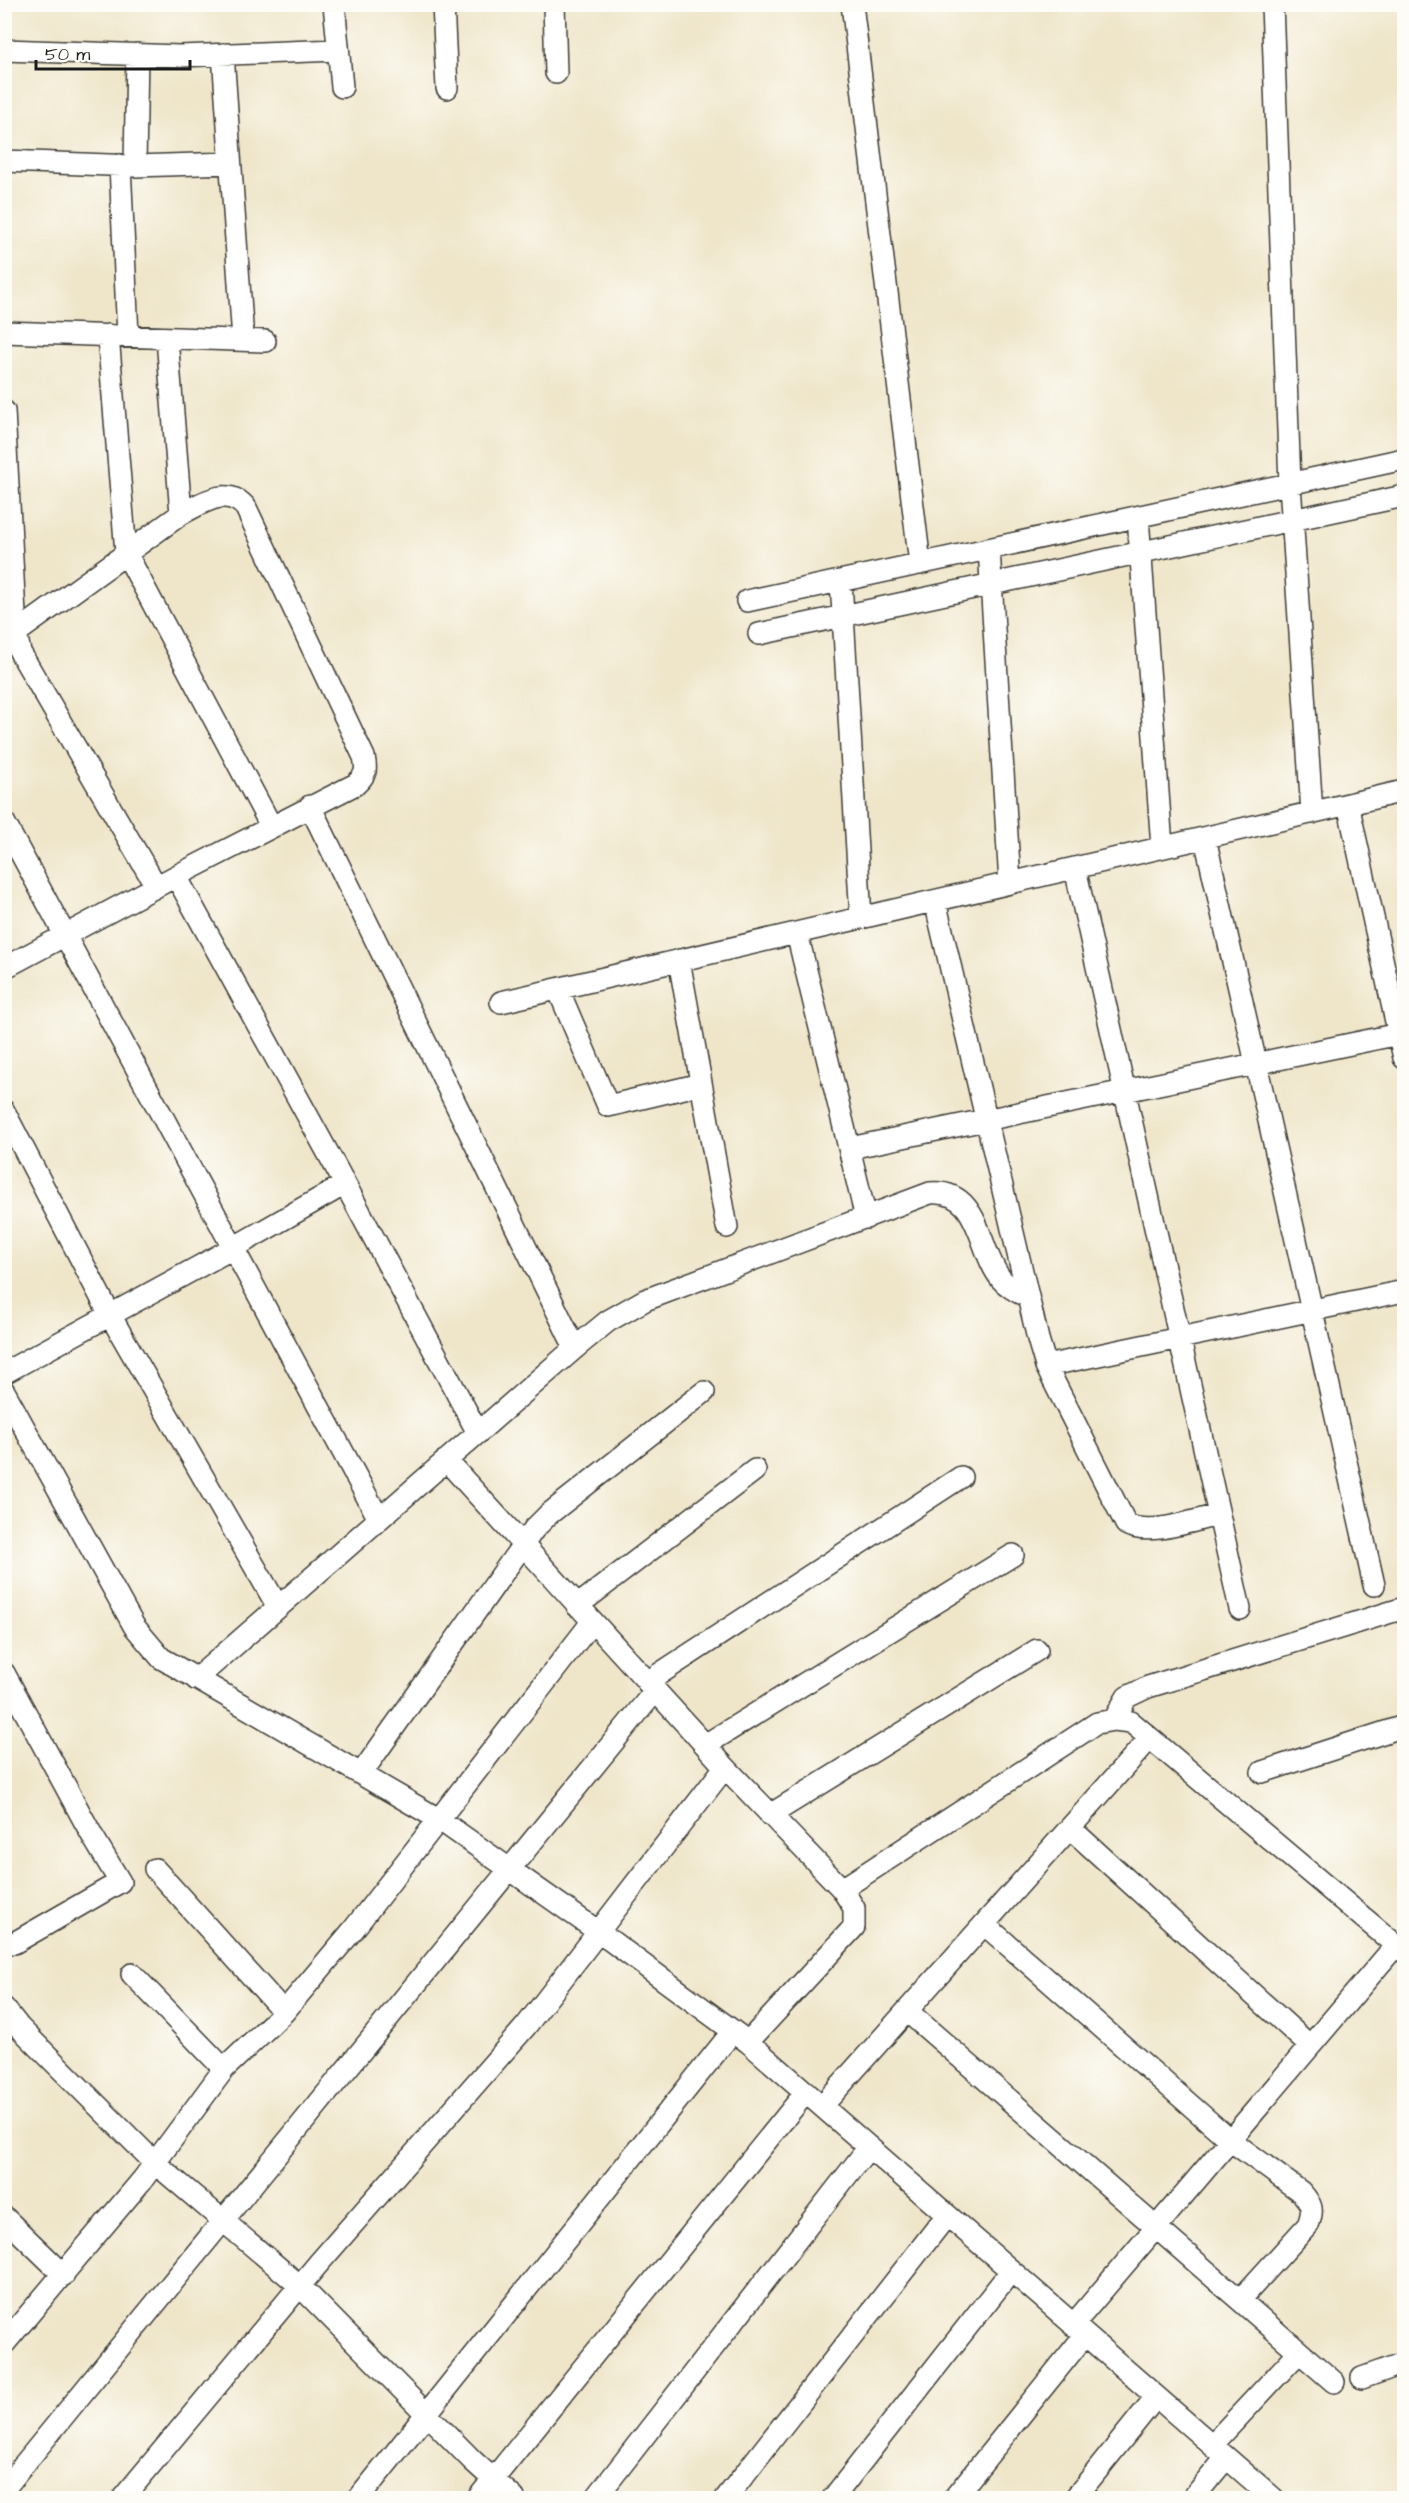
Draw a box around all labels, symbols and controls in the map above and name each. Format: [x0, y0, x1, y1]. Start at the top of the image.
scale bar [36, 33, 190, 71]
text: 50 m [45, 42, 90, 67]

